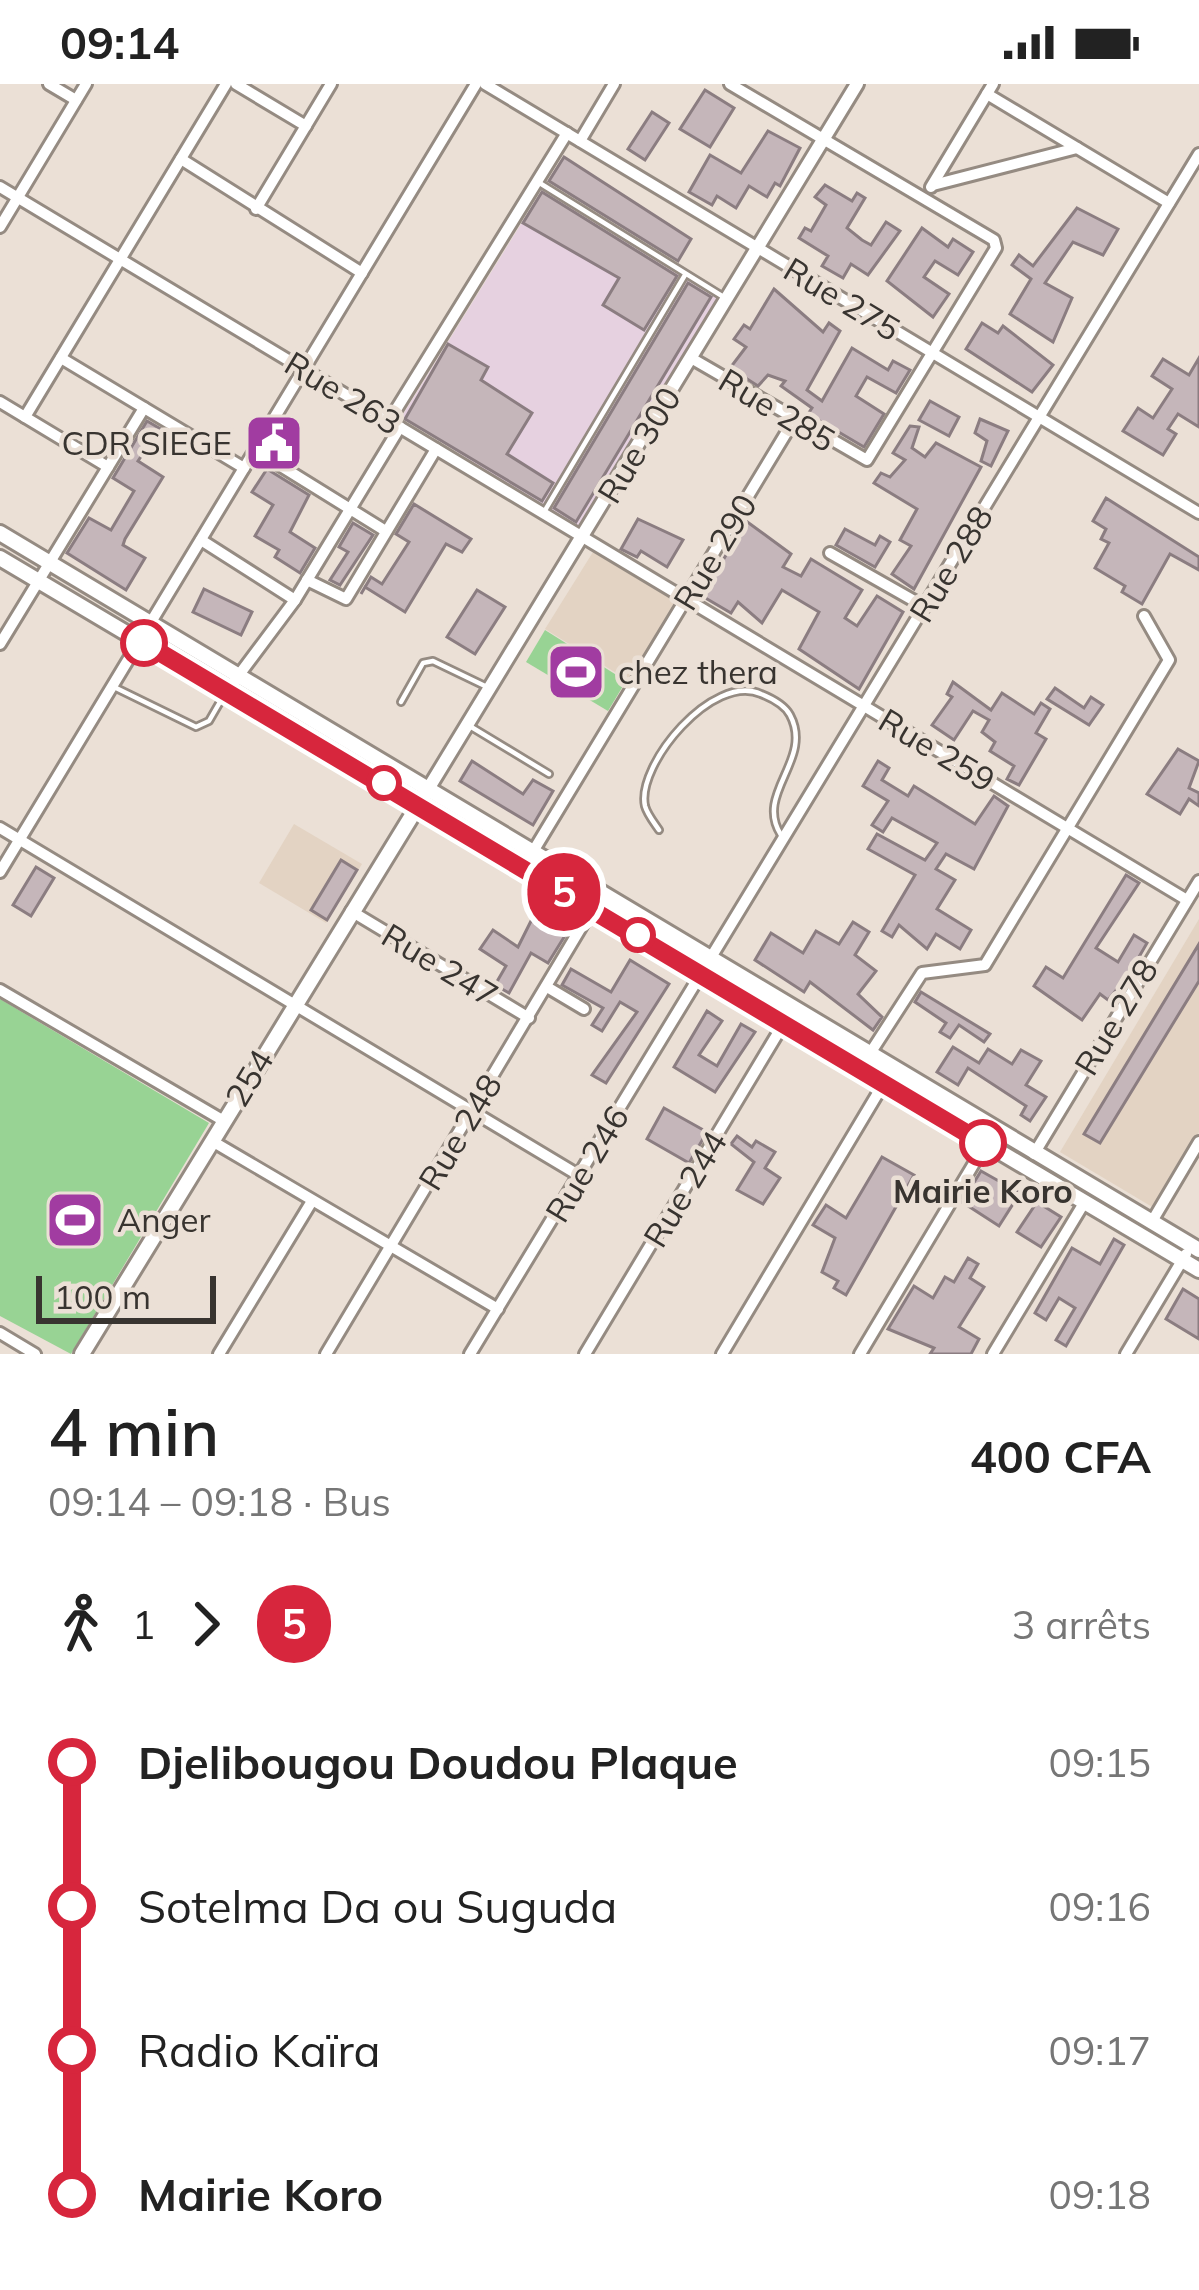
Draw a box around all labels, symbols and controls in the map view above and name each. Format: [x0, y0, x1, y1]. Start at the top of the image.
text: 09:14 [60, 14, 179, 70]
street label: Rue 275 [777, 248, 908, 349]
street label: Rue 263 [278, 342, 409, 443]
street label: Rue 285 [712, 359, 843, 460]
street label: Rue 300 [588, 379, 689, 510]
public building icon: CDR SIEGE [243, 412, 305, 474]
place label: CDR SIEGE [61, 422, 232, 463]
street label: Rue 290 [664, 486, 765, 617]
street label: Rue 288 [900, 498, 1001, 629]
unlabelled marker [122, 621, 166, 665]
sports icon: chez thera [545, 641, 607, 703]
place label: chez thera [618, 651, 778, 692]
street label: Rue 259 [872, 699, 1003, 800]
unlabelled marker [368, 767, 400, 799]
line badge: 5 [525, 853, 603, 931]
text: 5 [551, 865, 577, 918]
street label: Rue 247 [375, 914, 506, 1015]
unlabelled marker [622, 919, 654, 951]
street label: Rue 278 [1065, 951, 1166, 1082]
street label: 254 [216, 1042, 281, 1114]
street label: Rue 248 [409, 1066, 510, 1197]
street label: Rue 246 [536, 1098, 637, 1229]
marker: Mairie Koro [961, 1121, 1005, 1165]
street label: Rue 244 [634, 1123, 735, 1254]
place label: Mairie Koro [893, 1170, 1073, 1211]
sports icon: Anger [44, 1189, 106, 1251]
place label: Anger [117, 1199, 210, 1240]
scale bar [36, 1270, 216, 1323]
text: 100 m [54, 1276, 151, 1317]
text: 4 min [48, 1390, 219, 1473]
text: 400 CFA [970, 1428, 1151, 1484]
text: 09:14 – 09:18 · Bus [48, 1477, 391, 1526]
icon: walk [48, 1591, 114, 1657]
icon: forward [173, 1591, 239, 1657]
text: 5 [281, 1597, 307, 1650]
text: 1 [132, 1600, 155, 1649]
text: 3 arrêts [1012, 1600, 1151, 1649]
text: Djelibougou Doudou Plaque [138, 1734, 738, 1790]
text: 09:15 [1049, 1738, 1151, 1787]
text: Sotelma Da ou Suguda [138, 1878, 617, 1934]
text: 09:16 [1049, 1882, 1151, 1931]
text: Radio Kaïra [138, 2022, 381, 2078]
text: 09:17 [1049, 2026, 1151, 2075]
text: Mairie Koro [138, 2166, 383, 2222]
text: 09:18 [1049, 2170, 1151, 2219]

